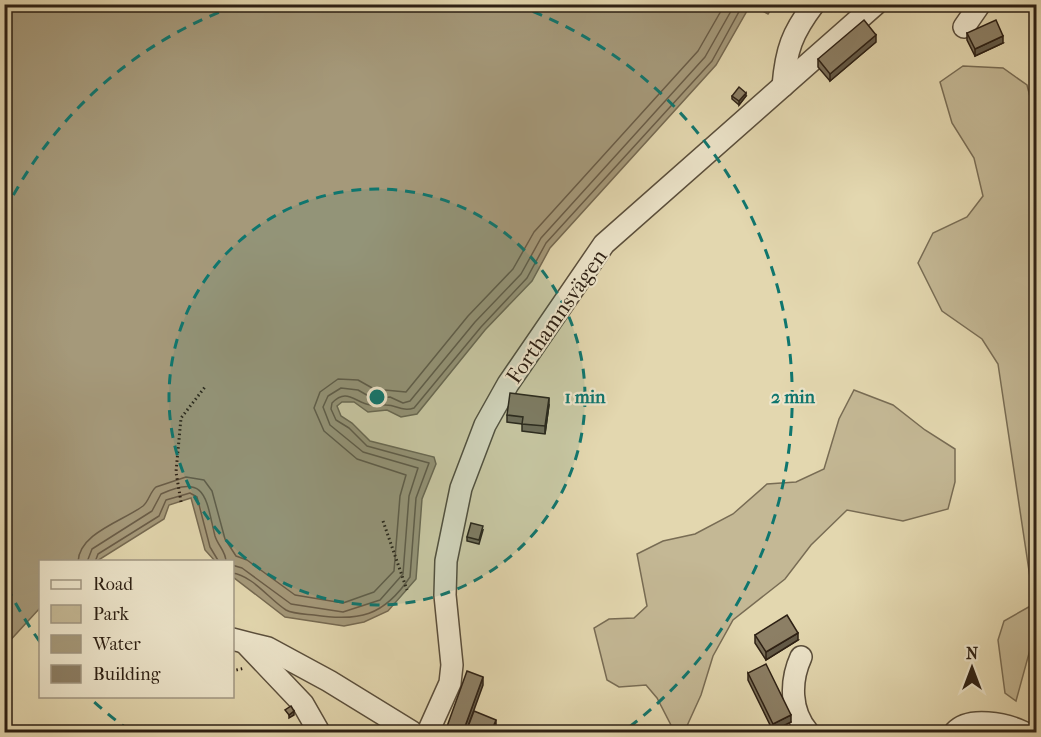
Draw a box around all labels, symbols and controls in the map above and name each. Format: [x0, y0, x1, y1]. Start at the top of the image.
street label: Forthamnsvägen [501, 244, 613, 389]
centre of rings [367, 387, 387, 407]
text: 1 min [564, 387, 606, 408]
text: 2 min [771, 387, 815, 408]
legend [39, 560, 234, 698]
text: Road [93, 574, 133, 595]
text: Park [93, 604, 130, 625]
text: Water [92, 634, 141, 655]
north arrow [942, 638, 1002, 698]
text: N [966, 644, 979, 663]
text: Building [93, 664, 161, 685]

